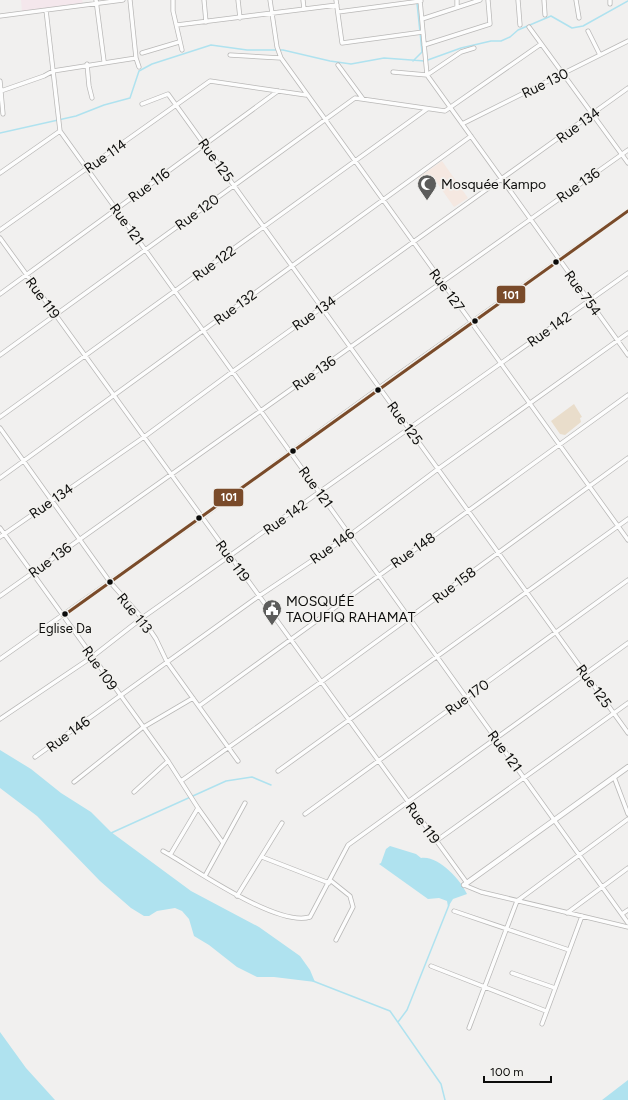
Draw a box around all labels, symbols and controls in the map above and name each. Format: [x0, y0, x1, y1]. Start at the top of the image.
street label: Rue 130 [519, 65, 571, 102]
street label: Rue 134 [553, 104, 604, 147]
street label: Rue 125 [194, 135, 237, 185]
street label: Rue 114 [81, 136, 130, 177]
street label: Rue 136 [553, 164, 603, 206]
street label: Rue 116 [125, 165, 173, 206]
mosque icon: Mosquée Kampo [416, 173, 438, 201]
place label: Mosquée Kampo [441, 176, 546, 193]
street label: Rue 120 [172, 191, 223, 234]
street label: Rue 121 [106, 200, 147, 248]
street label: Rue 122 [189, 242, 239, 285]
unlabelled marker [551, 257, 561, 267]
street label: Rue 127 [425, 266, 468, 315]
street label: Rue 754 [560, 267, 605, 320]
street label: Rue 119 [22, 274, 63, 322]
line badge: 101 [496, 285, 526, 304]
street label: Rue 132 [211, 286, 260, 329]
text: 101 [503, 289, 519, 302]
street label: Rue 134 [289, 292, 340, 335]
street label: Rue 142 [524, 308, 575, 351]
unlabelled marker [470, 316, 480, 326]
street label: Rue 136 [289, 352, 339, 394]
unlabelled marker [373, 385, 383, 395]
street label: Rue 125 [383, 398, 426, 448]
unlabelled marker [288, 446, 298, 456]
street label: Rue 121 [295, 463, 336, 511]
street label: Rue 134 [26, 480, 77, 523]
line badge: 101 [213, 488, 244, 507]
text: 101 [221, 491, 237, 504]
street label: Rue 142 [260, 496, 311, 539]
unlabelled marker [194, 513, 204, 523]
street label: Rue 146 [307, 525, 358, 568]
street label: Rue 148 [388, 529, 439, 572]
street label: Rue 119 [212, 537, 253, 585]
street label: Rue 136 [25, 539, 75, 582]
street label: Rue 158 [429, 564, 479, 607]
unlabelled marker [105, 577, 115, 587]
street label: Rue 113 [113, 590, 156, 637]
place label: MOSQUÉE TAOUFIQ RAHAMAT [286, 593, 416, 626]
public building icon: MOSQUÉE TAOUFIQ RAHAMAT [261, 598, 283, 626]
marker: Eglise Da [60, 609, 70, 619]
place label: Eglise Da [38, 621, 92, 636]
street label: Rue 109 [78, 643, 121, 694]
street label: Rue 125 [572, 661, 615, 711]
street label: Rue 170 [442, 676, 493, 719]
street label: Rue 146 [43, 713, 94, 756]
street label: Rue 121 [484, 727, 525, 775]
street label: Rue 119 [402, 799, 443, 847]
scale bar [484, 1058, 551, 1084]
text: 100 m [490, 1065, 524, 1079]

